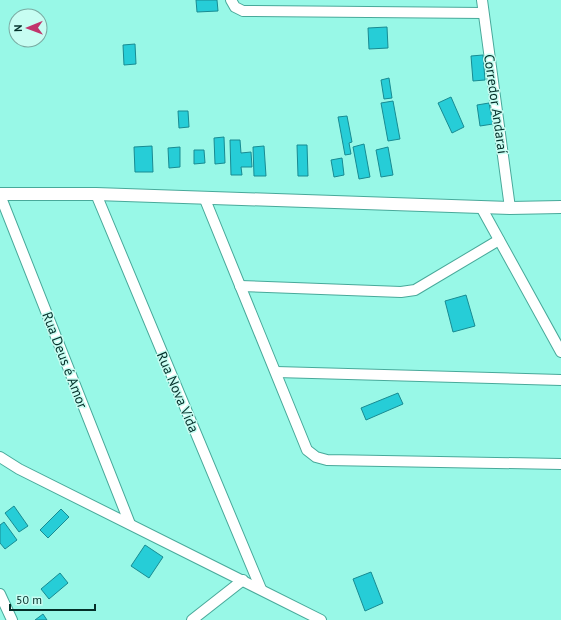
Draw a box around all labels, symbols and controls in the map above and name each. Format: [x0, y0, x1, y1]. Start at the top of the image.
north arrow [8, 8, 48, 48]
text: N [11, 24, 25, 32]
street label: Corredor Andaraí [480, 53, 512, 155]
street label: Rua Deus é Amor [38, 309, 92, 411]
street label: Rua Nova Vida [153, 349, 203, 435]
scale bar [10, 586, 95, 612]
text: 50 m [16, 592, 42, 607]

